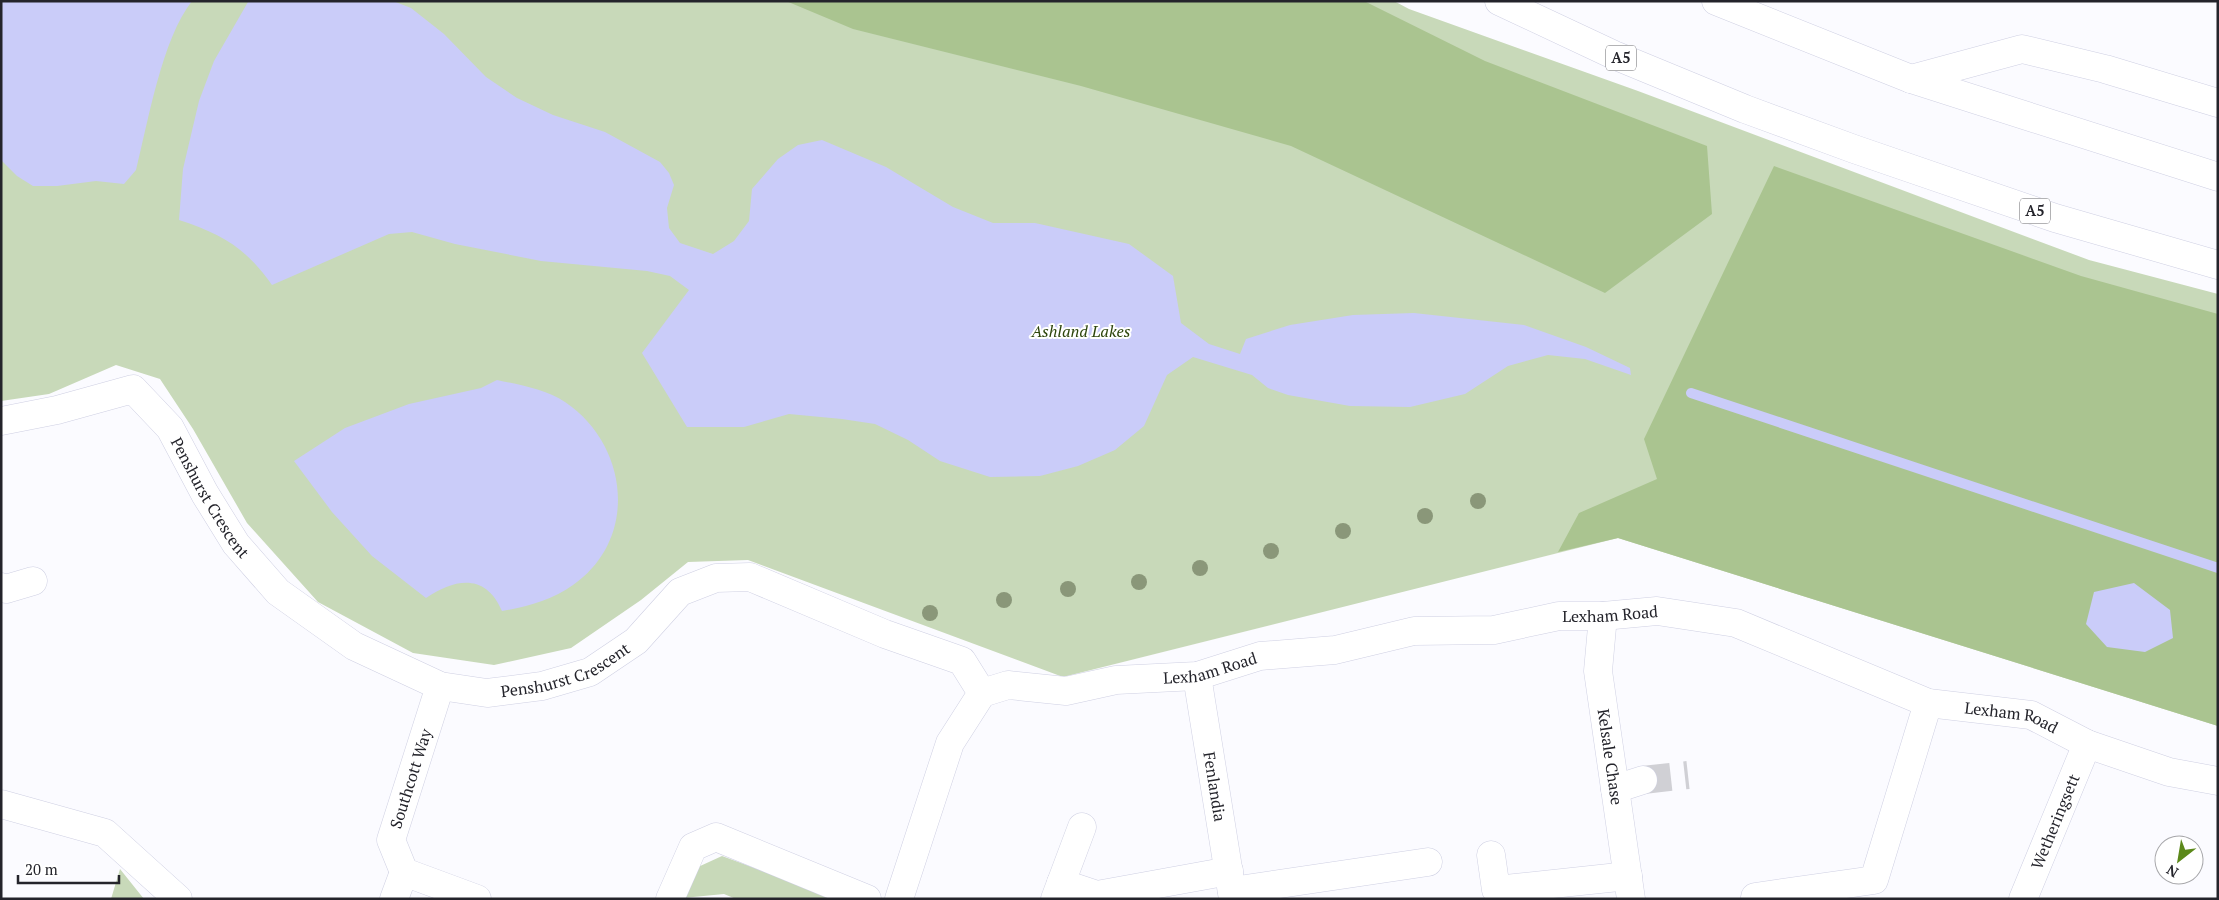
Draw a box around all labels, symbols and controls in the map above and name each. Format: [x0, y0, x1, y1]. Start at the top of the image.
road number: A5 [1606, 46, 1636, 70]
road number: A5 [2020, 198, 2050, 224]
park label: Ashland Lakes [1031, 320, 1131, 342]
street label: Penshurst Crescent [166, 433, 254, 563]
street label: Lexham Road [1562, 600, 1659, 627]
street label: Penshurst Crescent [499, 637, 634, 702]
street label: Lexham Road [1163, 647, 1260, 689]
street label: Lexham Road [1964, 696, 2062, 738]
street label: Kelsale Chase [1593, 707, 1628, 807]
street label: Southcott Way [384, 725, 437, 831]
street label: Fenlandia [1198, 750, 1231, 823]
street label: Wetheringsett [2026, 770, 2085, 872]
north arrow [2154, 835, 2204, 885]
scale bar [18, 852, 119, 884]
text: 20 m [25, 859, 58, 879]
text: N [2162, 860, 2181, 882]

